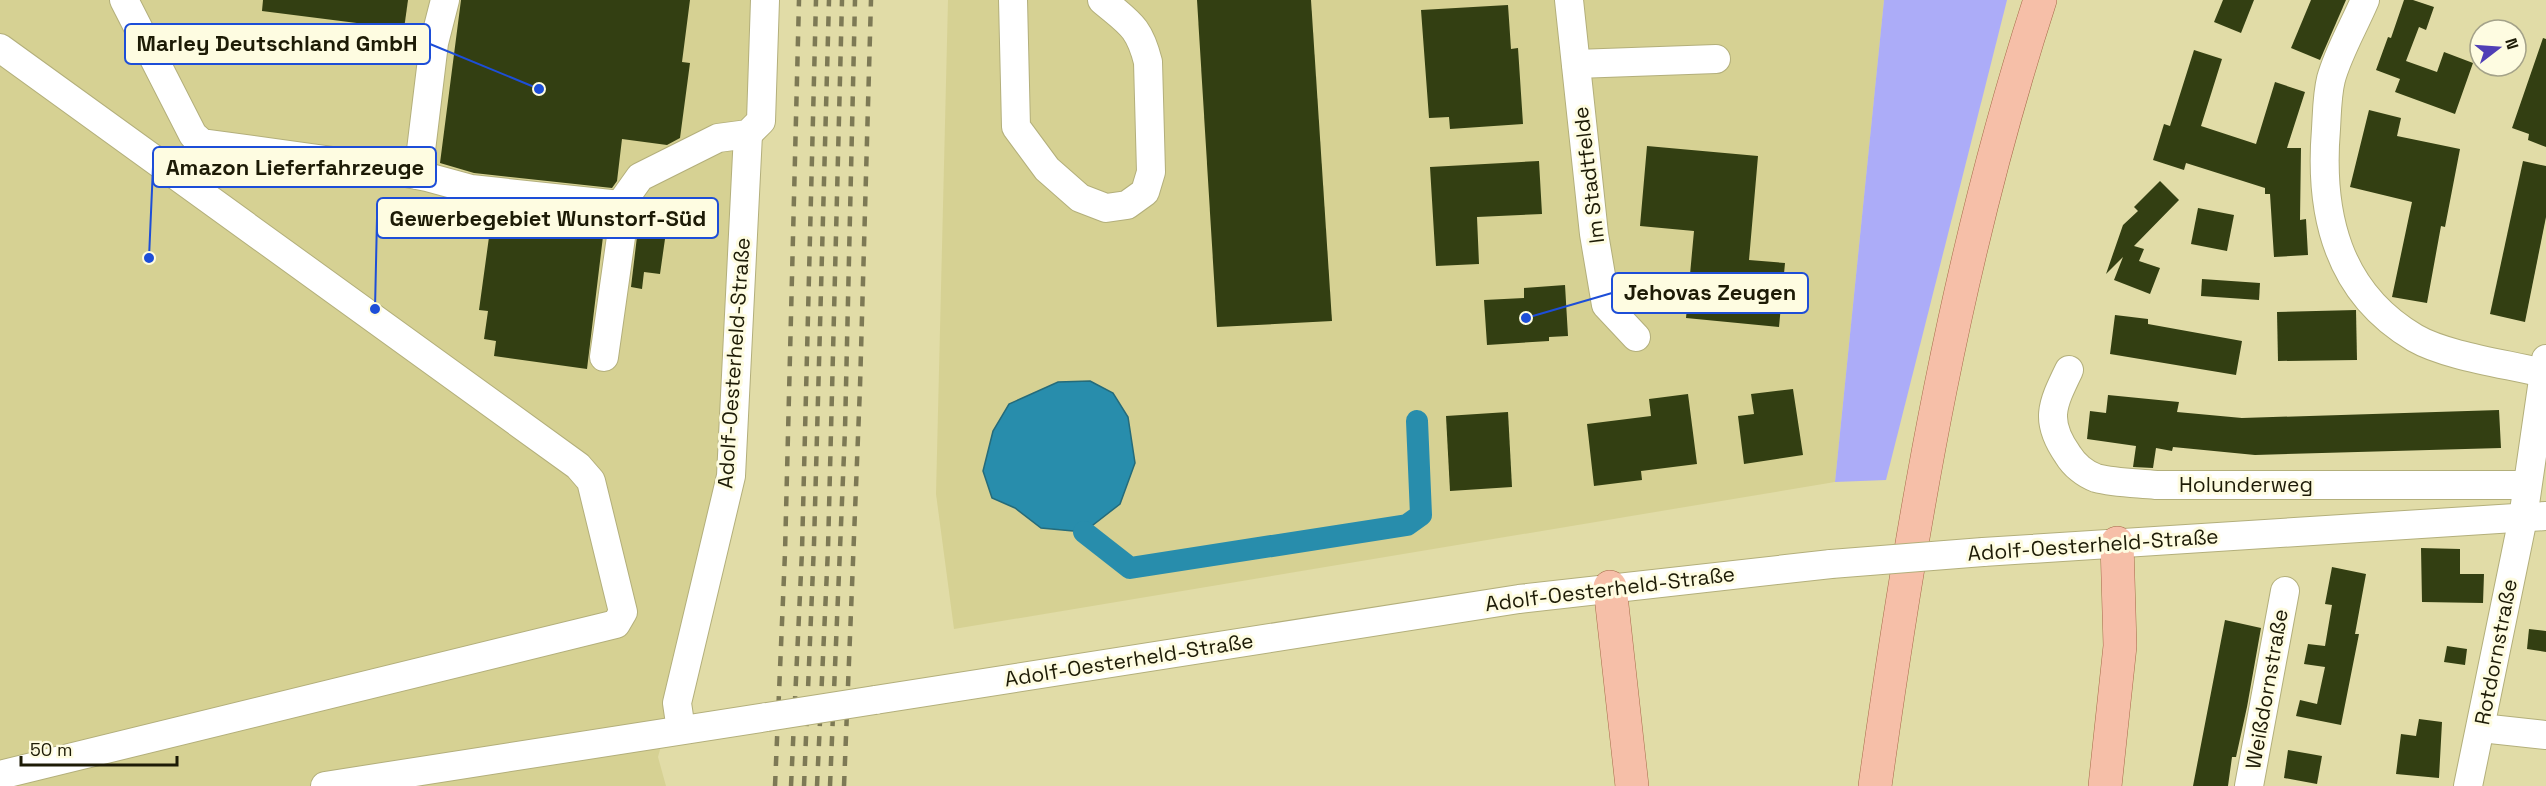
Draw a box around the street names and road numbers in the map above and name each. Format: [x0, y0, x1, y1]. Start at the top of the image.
street label: Im Stadtfelde [1567, 105, 1610, 245]
street label: Adolf-Oesterheld-Straße [711, 237, 756, 489]
street label: Holunderweg [2179, 471, 2313, 498]
street label: Adolf-Oesterheld-Straße [1967, 522, 2219, 567]
street label: Adolf-Oesterheld-Straße [1483, 560, 1736, 617]
street label: Rotdornstraße [2468, 577, 2523, 727]
street label: Weißdornstraße [2239, 607, 2294, 771]
street label: Adolf-Oesterheld-Straße [1003, 626, 1255, 693]

